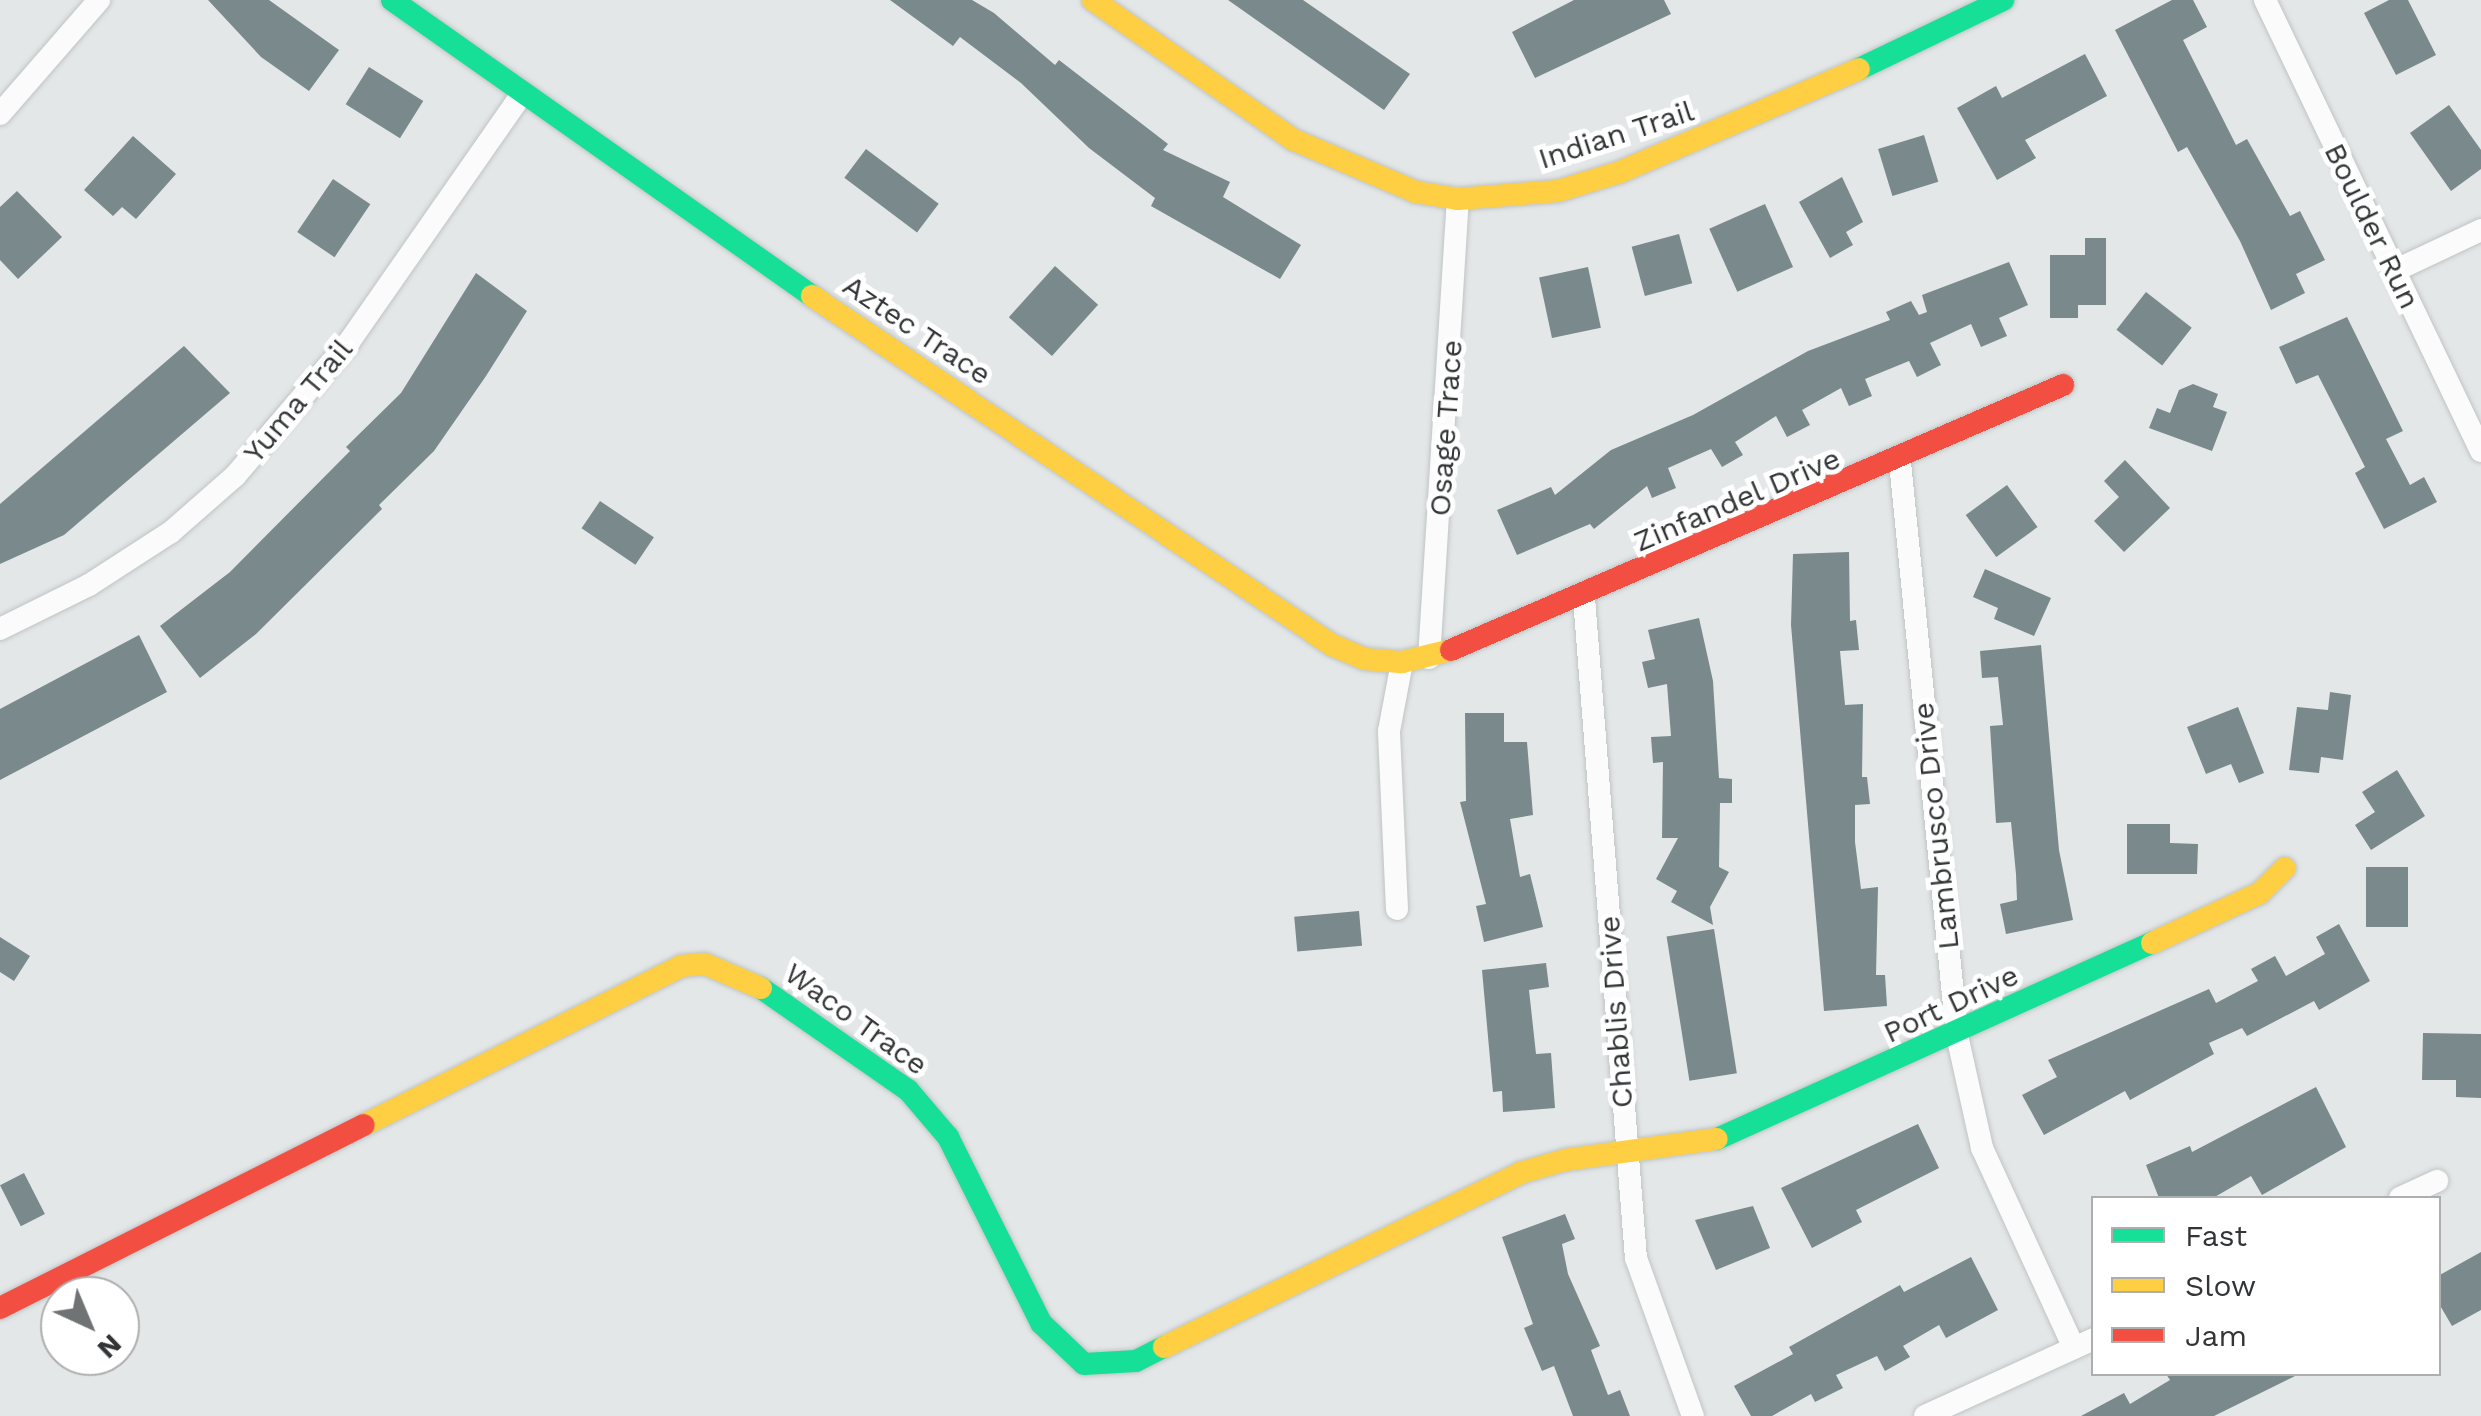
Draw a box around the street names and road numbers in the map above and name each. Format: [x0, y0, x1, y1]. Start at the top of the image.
street label: Indian Trail [1533, 93, 1699, 177]
street label: Boulder Run [2316, 137, 2428, 315]
street label: Aztec Trace [836, 267, 998, 393]
street label: Yuma Trail [235, 331, 361, 471]
street label: Osage Trace [1422, 338, 1470, 518]
street label: Zinfandel Drive [1628, 440, 1846, 560]
street label: Lambrusco Drive [1905, 701, 1967, 951]
street label: Chablis Drive [1591, 915, 1641, 1109]
street label: Waco Trace [777, 955, 935, 1083]
street label: Port Drive [1878, 957, 2024, 1051]

